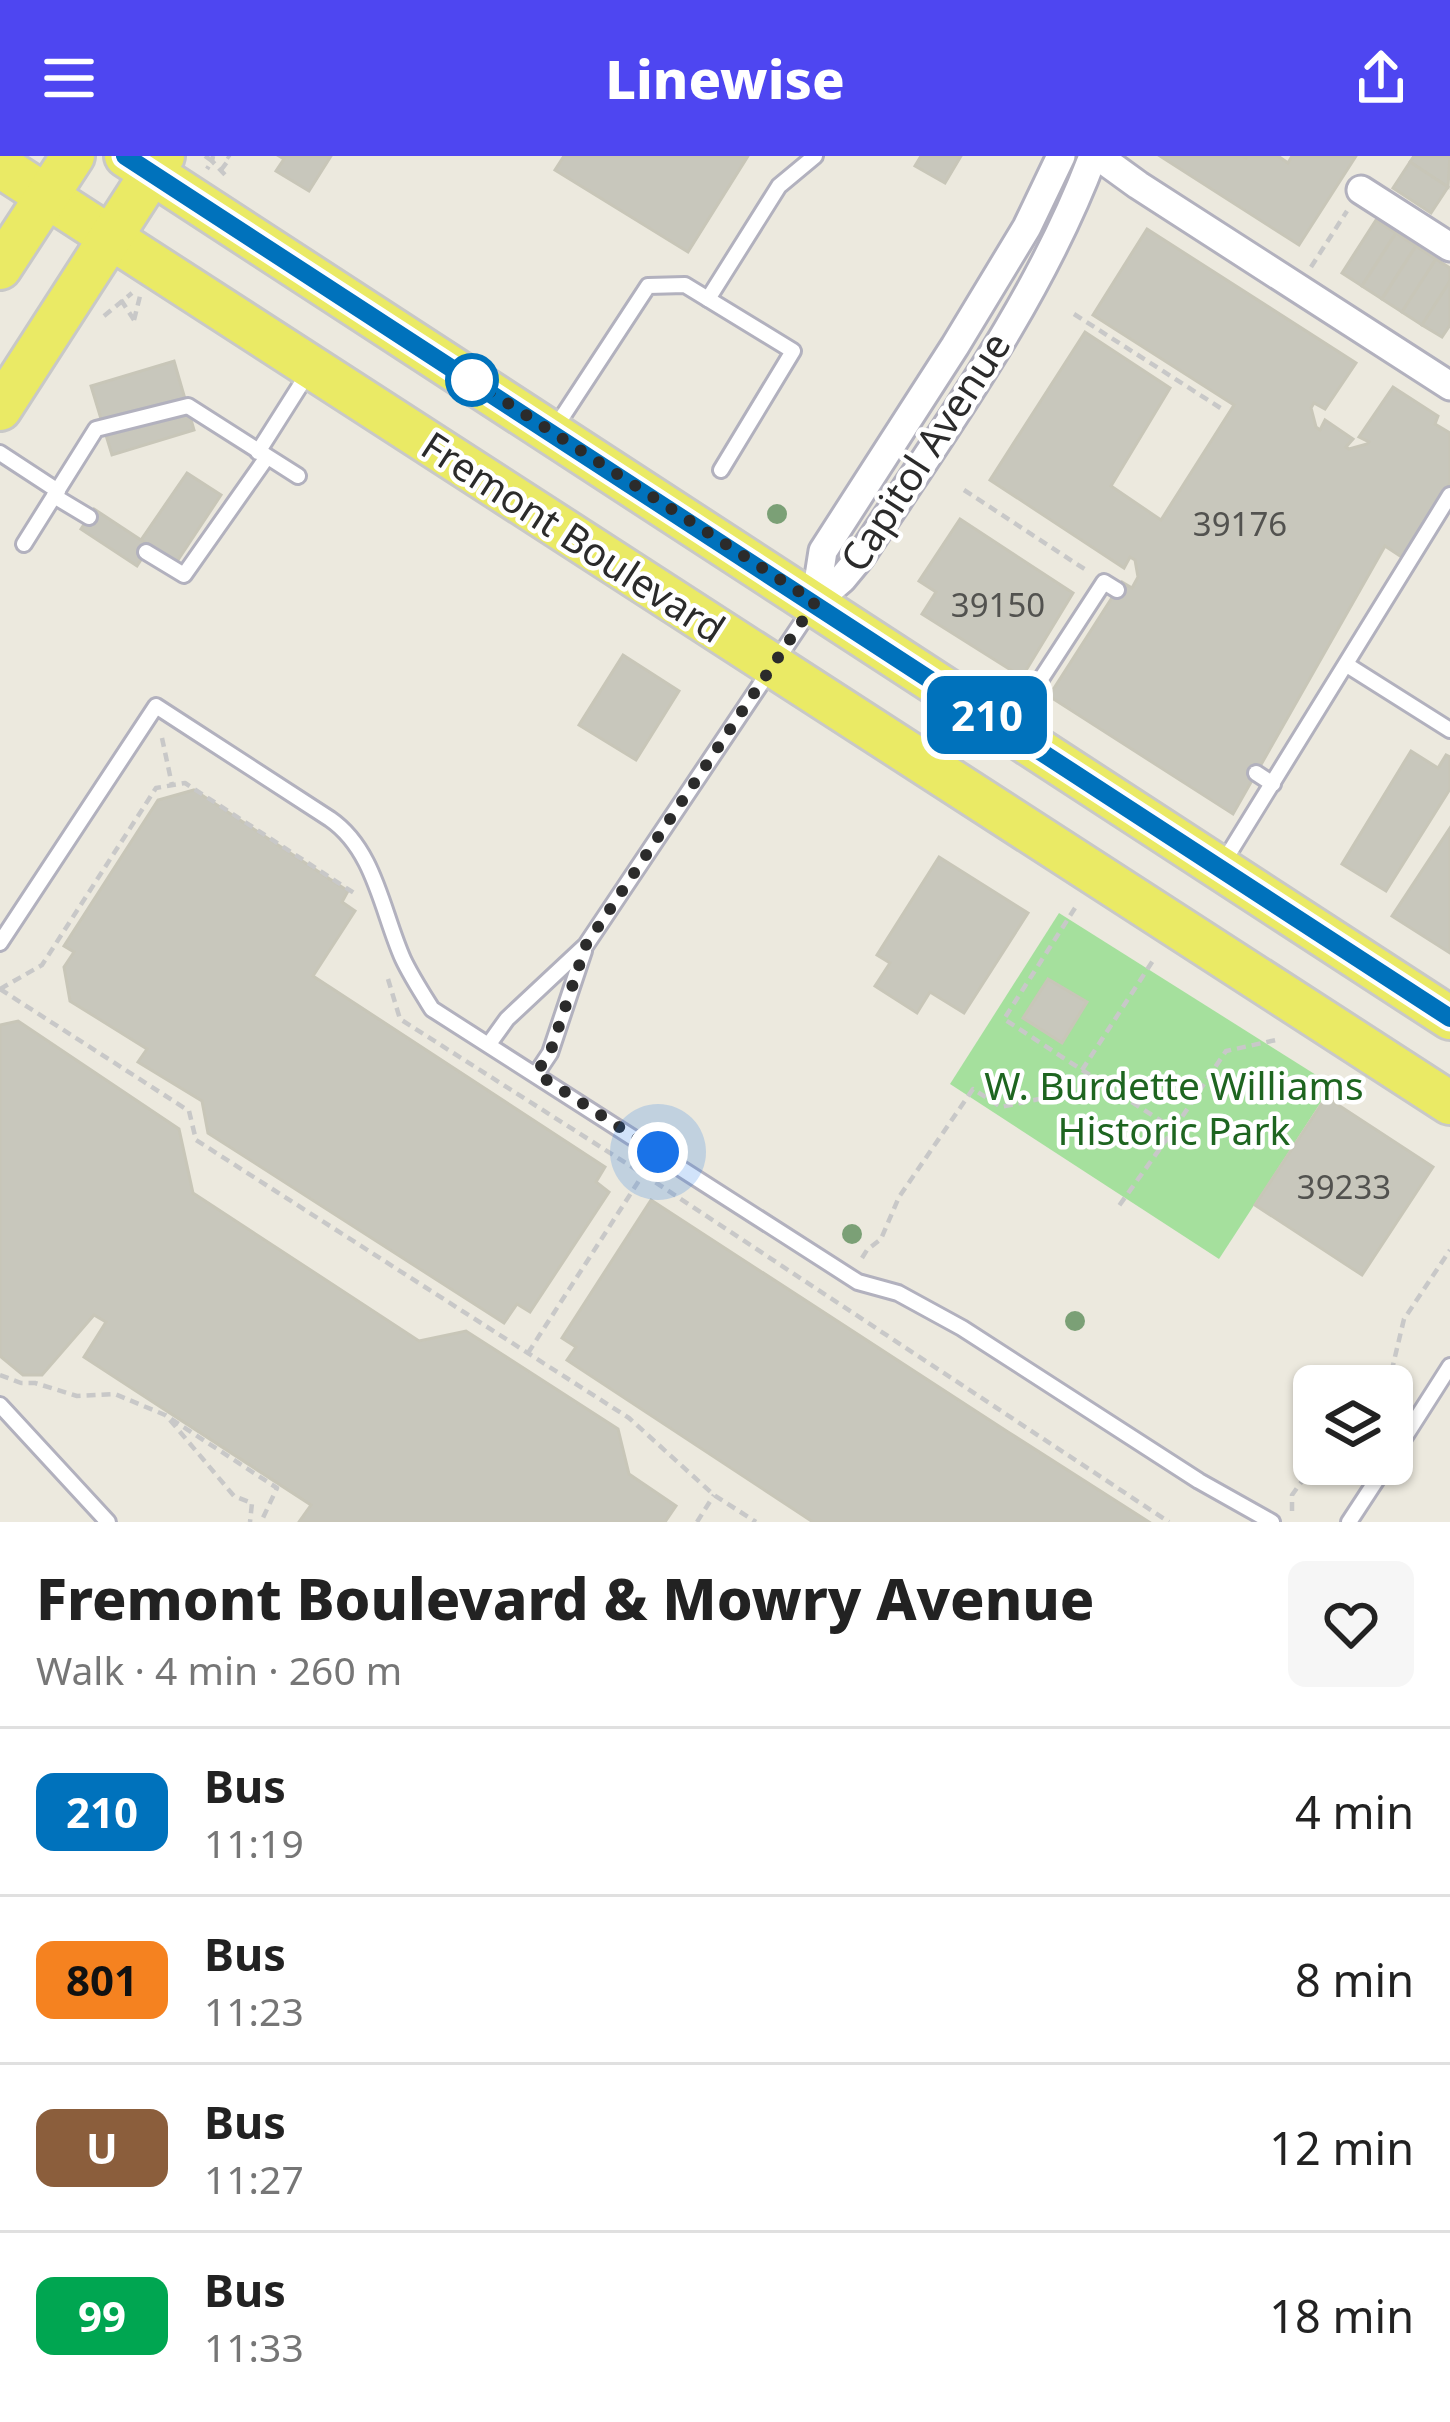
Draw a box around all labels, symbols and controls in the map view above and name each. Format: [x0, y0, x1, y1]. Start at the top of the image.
text: Linewise [605, 41, 845, 115]
icon: menu [36, 45, 102, 111]
icon: share [1348, 45, 1414, 111]
street label: Capitol Avenue [827, 321, 1021, 581]
unlabelled marker [447, 355, 497, 405]
street label: Fremont Boulevard [412, 418, 736, 654]
house number: 39176 [1193, 501, 1287, 546]
house number: 39150 [951, 582, 1045, 627]
line badge: 210 [918, 676, 1056, 754]
text: 210 [951, 686, 1023, 743]
park label: W. Burdette Williams Historic Park [984, 1058, 1364, 1156]
your location [628, 1122, 688, 1182]
house number: 39233 [1297, 1164, 1391, 1209]
map controls [1293, 1365, 1413, 1485]
button: layers [1293, 1365, 1413, 1485]
text: Fremont Boulevard & Mowry Avenue [36, 1559, 1094, 1637]
button: heart [1288, 1561, 1414, 1687]
text: Walk · 4 min · 260 m [36, 1643, 402, 1696]
text: Bus [204, 1755, 286, 1816]
text: 4 min [1295, 1781, 1414, 1842]
text: 210 [66, 1783, 138, 1840]
text: 11:19 [204, 1816, 304, 1869]
text: Bus [204, 1923, 286, 1984]
text: 8 min [1295, 1949, 1414, 2010]
text: 801 [66, 1951, 138, 2008]
text: 11:23 [204, 1984, 304, 2037]
text: Bus [204, 2091, 286, 2152]
text: 12 min [1269, 2117, 1414, 2178]
text: U [86, 2119, 118, 2176]
text: 11:27 [204, 2152, 304, 2205]
text: Bus [204, 2259, 286, 2320]
text: 18 min [1269, 2285, 1414, 2346]
text: 99 [78, 2287, 126, 2344]
text: 11:33 [204, 2320, 304, 2373]

